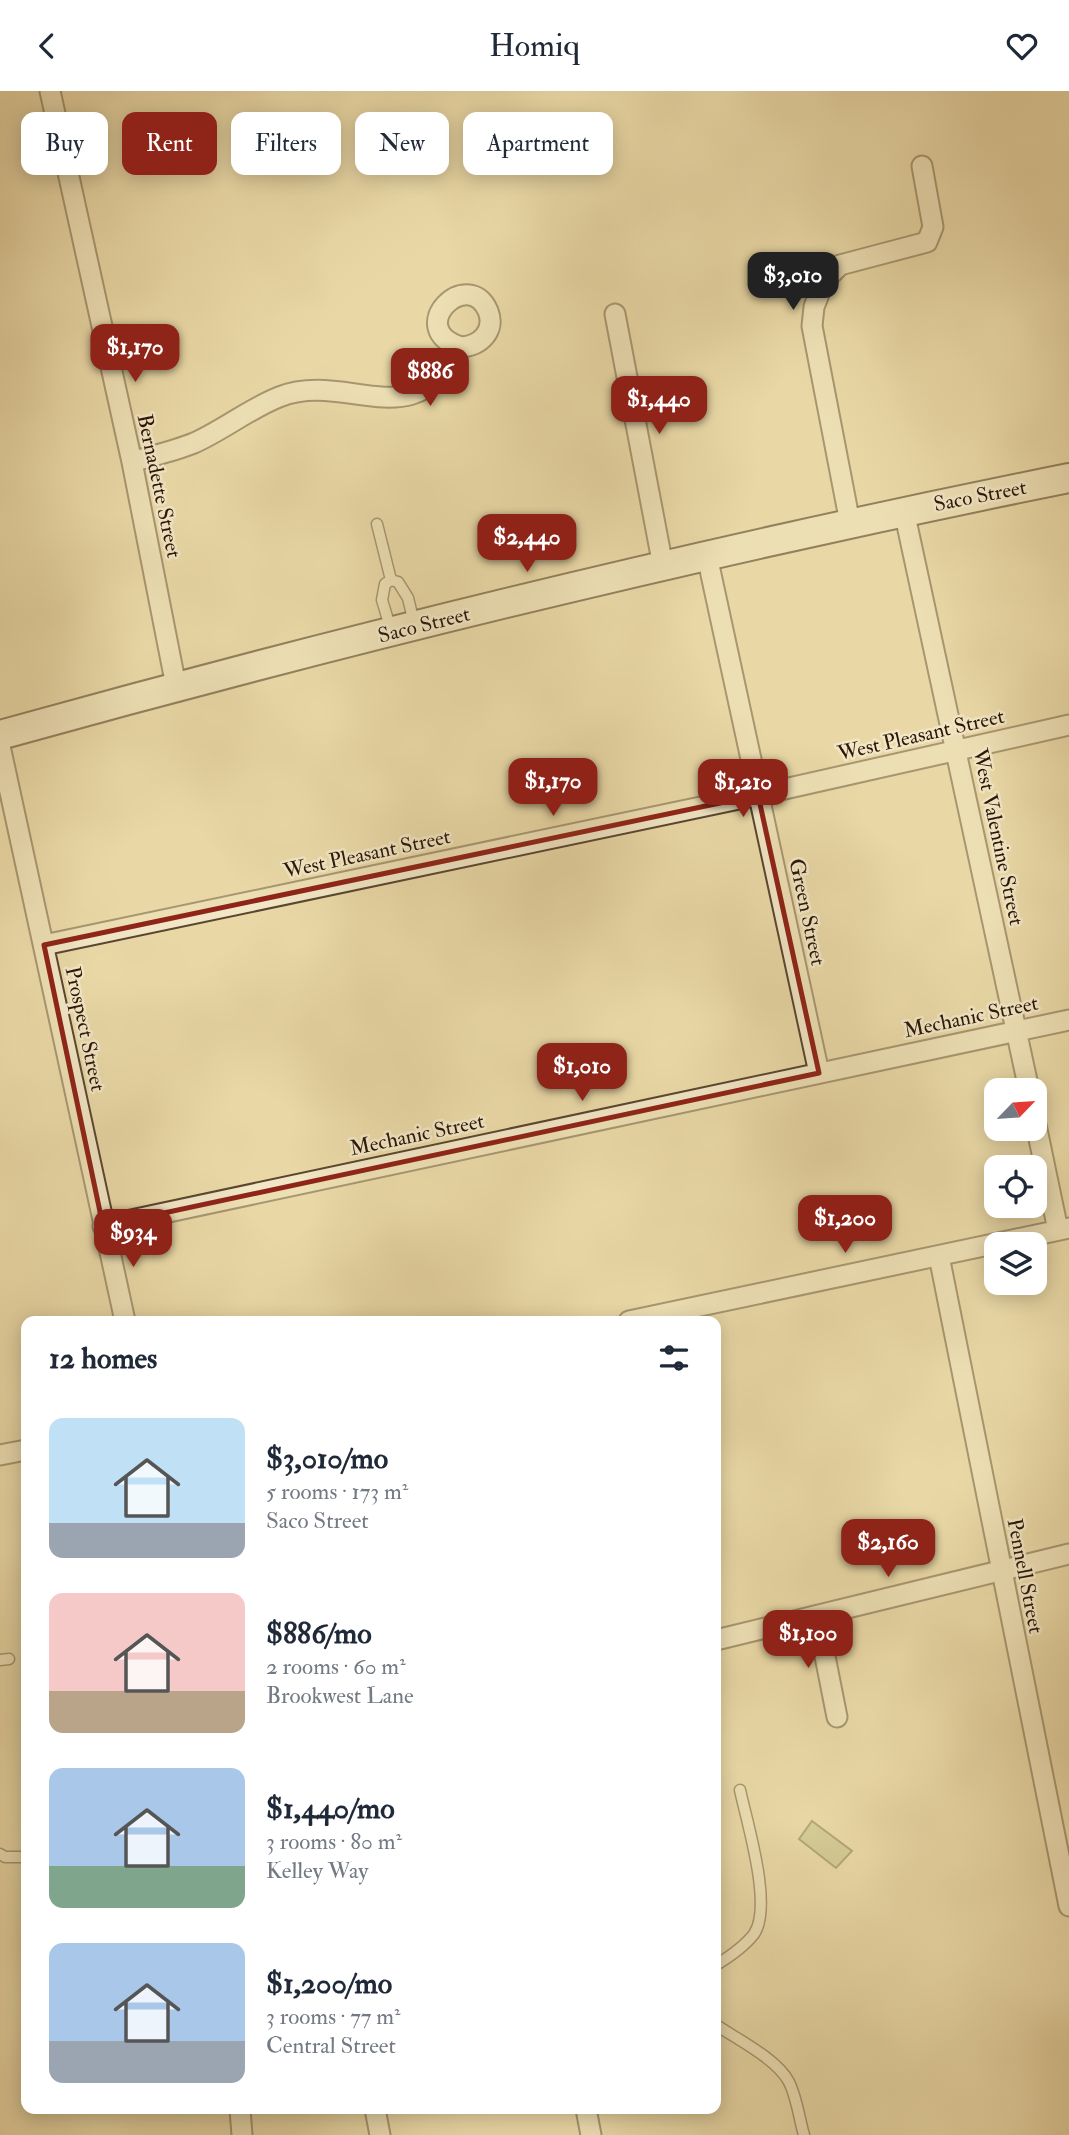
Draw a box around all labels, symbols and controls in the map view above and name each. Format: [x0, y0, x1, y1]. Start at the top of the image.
text: Homiq [489, 26, 580, 66]
icon: back [28, 27, 66, 65]
icon: heart [1003, 27, 1041, 65]
chip: Buy [21, 112, 108, 175]
chip: Rent [122, 112, 217, 175]
chip: Filters [231, 112, 341, 175]
chip: New [355, 112, 449, 175]
chip: Apartment [463, 112, 613, 175]
pin: $3,010 [736, 253, 850, 312]
text: $3,010 [764, 260, 822, 289]
pin: $1,170 [78, 324, 192, 384]
text: $1,170 [106, 332, 164, 361]
pin: $886 [389, 349, 471, 408]
text: $886 [407, 356, 453, 385]
pin: $1,440 [602, 377, 716, 436]
text: $1,440 [627, 384, 691, 413]
street label: Bernadette Street [131, 412, 187, 561]
street label: Saco Street [931, 474, 1029, 518]
pin: $2,440 [470, 515, 584, 574]
text: $2,440 [493, 522, 561, 551]
street label: Saco Street [375, 601, 473, 649]
street label: West Pleasant Street [834, 703, 1007, 768]
street label: West Valentine Street [966, 745, 1030, 928]
pin: $1,170 [496, 759, 610, 818]
pin: $1,210 [686, 759, 800, 819]
text: $1,170 [524, 766, 582, 795]
text: $1,210 [714, 767, 772, 796]
street label: West Pleasant Street [280, 823, 453, 885]
street label: Green Street [782, 856, 832, 968]
street label: Prospect Street [59, 964, 111, 1094]
street label: Mechanic Street [901, 990, 1041, 1044]
pin: $1,010 [525, 1044, 639, 1103]
text: $1,010 [553, 1051, 611, 1080]
north arrow [984, 1078, 1046, 1141]
map controls [984, 1078, 1047, 1295]
street label: Mechanic Street [347, 1108, 487, 1162]
button: locate [984, 1155, 1047, 1218]
pin: $1,200 [788, 1195, 902, 1255]
text: $1,200 [814, 1203, 876, 1232]
pin: $934 [92, 1209, 174, 1269]
text: $934 [110, 1217, 156, 1246]
button: layers [984, 1232, 1047, 1295]
icon: filters [655, 1339, 693, 1377]
text: 12 homes [49, 1340, 157, 1377]
text: $3,010/mo [266, 1440, 388, 1477]
icon: home [105, 1446, 189, 1530]
text: 5 rooms · 173 m² [266, 1477, 408, 1506]
text: Saco Street [266, 1506, 369, 1535]
street label: Pennell Street [1001, 1516, 1049, 1636]
pin: $2,160 [831, 1519, 945, 1579]
text: $2,160 [857, 1527, 919, 1556]
pin: $1,100 [751, 1611, 865, 1670]
text: $886/mo [266, 1615, 372, 1652]
text: $1,100 [779, 1618, 837, 1647]
icon: home [105, 1621, 189, 1705]
text: 2 rooms · 60 m² [266, 1652, 406, 1681]
text: Brookwest Lane [266, 1681, 414, 1710]
text: $1,440/mo [266, 1790, 395, 1827]
icon: home [105, 1796, 189, 1880]
text: 3 rooms · 80 m² [266, 1827, 402, 1856]
text: Kelley Way [266, 1856, 368, 1885]
text: $1,200/mo [266, 1965, 392, 2002]
icon: home [105, 1971, 189, 2055]
text: 3 rooms · 77 m² [266, 2002, 401, 2031]
text: Central Street [266, 2031, 396, 2060]

